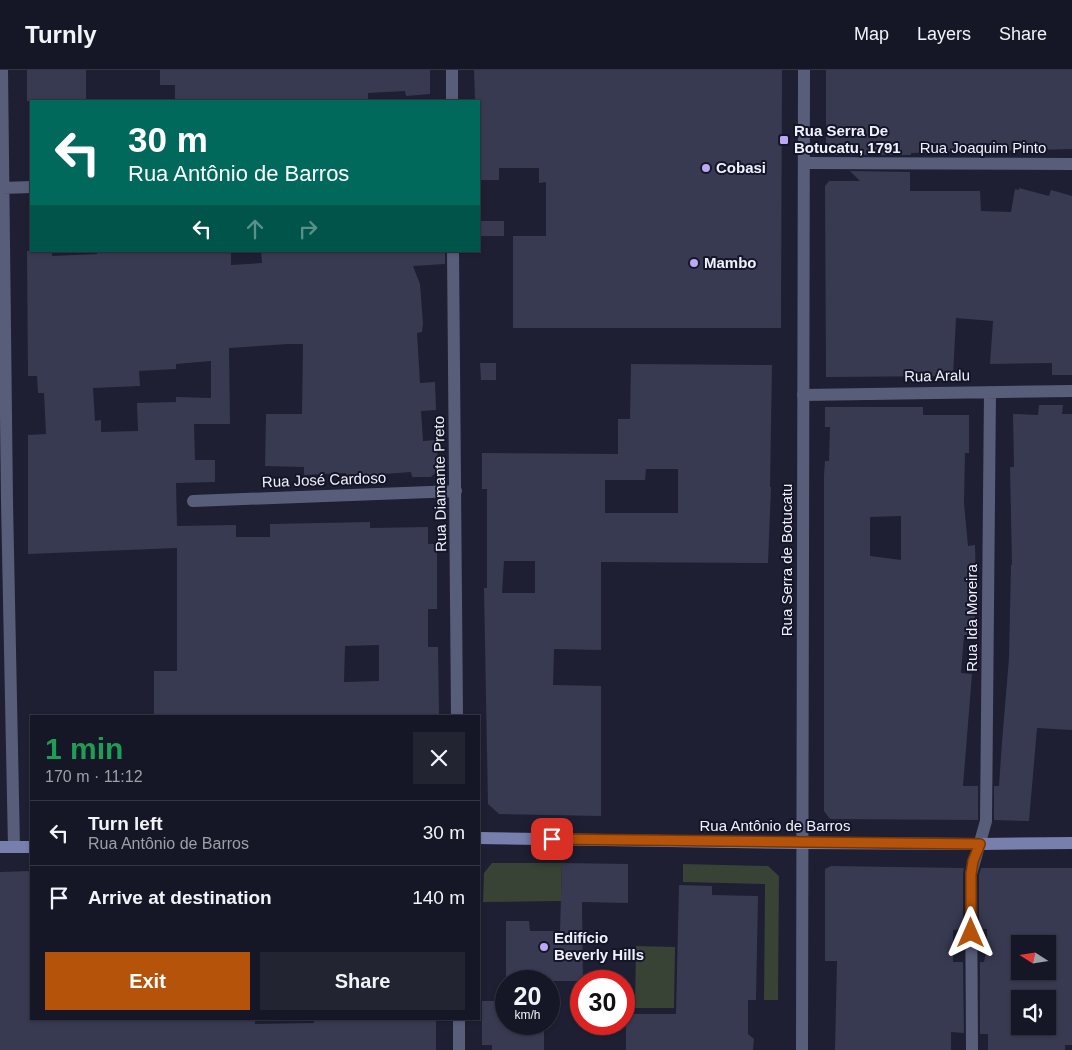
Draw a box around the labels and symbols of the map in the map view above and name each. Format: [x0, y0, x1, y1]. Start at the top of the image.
place label: Rua Serra De Botucatu, 1791 [794, 122, 901, 156]
marker: Rua Serra De Botucatu, 1791 [778, 134, 790, 146]
street label: Rua Joaquim Pinto [920, 139, 1046, 156]
place label: Cobasi [716, 159, 766, 176]
marker: Cobasi [700, 162, 712, 174]
place label: Mambo [704, 254, 757, 271]
marker: Mambo [688, 257, 700, 269]
street label: Rua Aralu [904, 366, 970, 385]
street label: Rua Diamante Preto [430, 416, 449, 552]
street label: Rua José Cardoso [262, 469, 386, 490]
street label: Rua Serra de Botucatu [778, 484, 795, 636]
street label: Rua Ida Moreira [963, 564, 980, 672]
street label: Rua Antônio de Barros [700, 817, 850, 834]
pin [531, 818, 573, 860]
position arrow [944, 906, 996, 958]
place label: Edifício Beverly Hills [554, 929, 644, 963]
north arrow [1011, 935, 1056, 980]
marker: Edifício Beverly Hills [538, 941, 550, 953]
speed limit sign: 30 [570, 970, 635, 1035]

